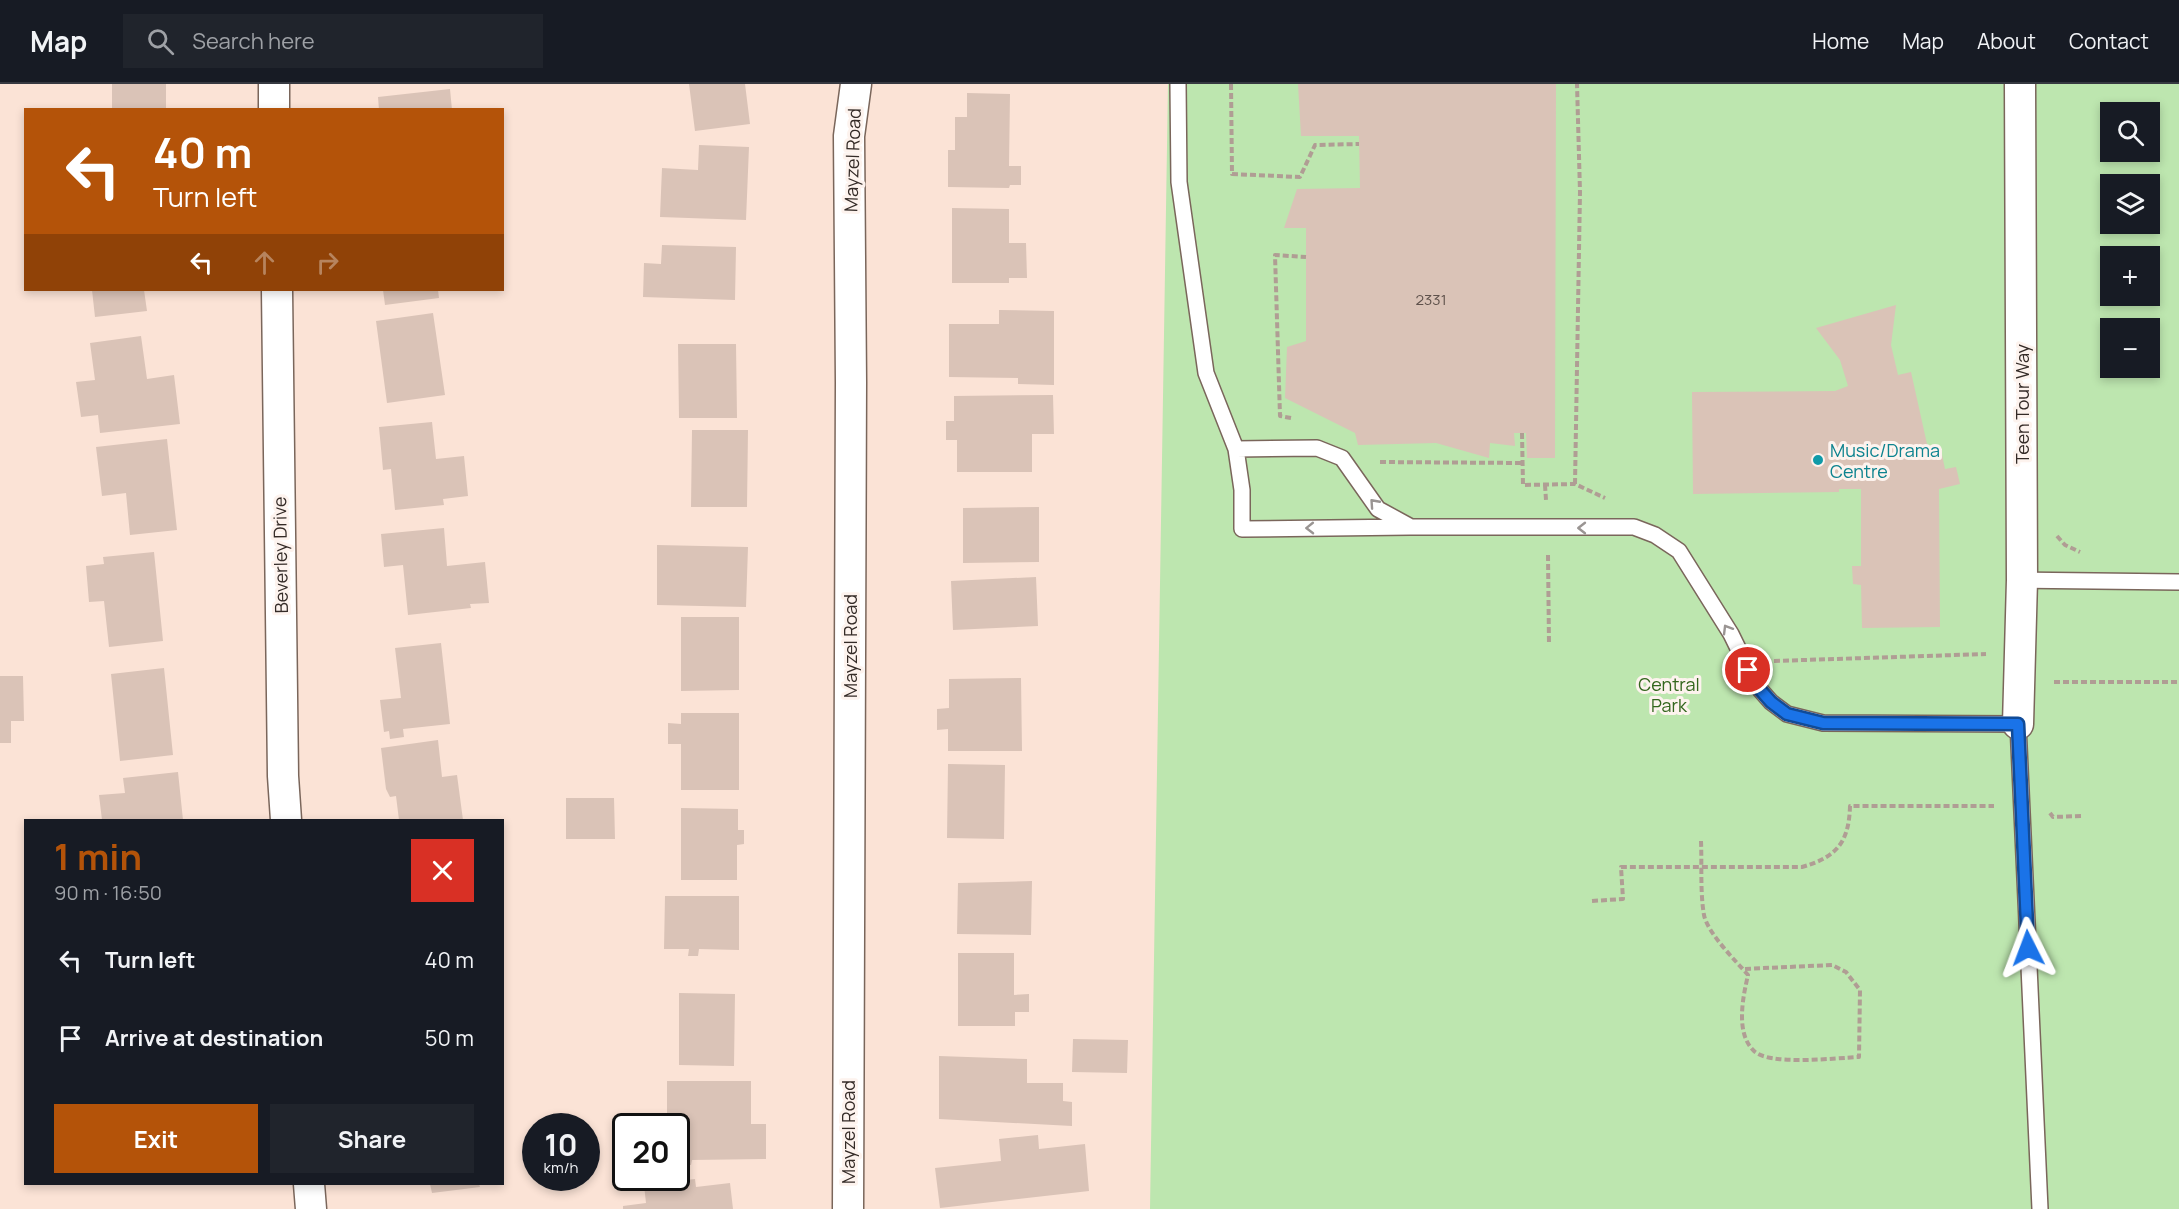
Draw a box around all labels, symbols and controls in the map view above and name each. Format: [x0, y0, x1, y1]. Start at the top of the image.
search box [123, 14, 543, 68]
text: Map [30, 22, 87, 60]
icon: search [144, 25, 177, 58]
text: Search here [192, 26, 315, 56]
text: Home [1812, 27, 1869, 55]
text: Map [1902, 27, 1944, 55]
text: About [1977, 27, 2036, 55]
text: Contact [2069, 27, 2149, 55]
map controls [2100, 102, 2160, 378]
button: search [2100, 102, 2160, 162]
street label: Mayzel Road [838, 108, 866, 212]
text: 40 m [153, 123, 252, 181]
icon: left [54, 132, 132, 210]
button: layers [2100, 174, 2160, 234]
text: Turn left [153, 178, 257, 215]
icon: left [185, 246, 218, 279]
icon: ahead [248, 246, 281, 279]
icon: right [311, 246, 344, 279]
button: + [2100, 246, 2160, 306]
house number: 2331 [1416, 289, 1447, 310]
button: − [2100, 318, 2160, 378]
street label: Teen Tour Way [2010, 343, 2034, 464]
place label: Music/Drama Centre [1830, 438, 1940, 483]
marker: Music/Drama Centre [1811, 453, 1825, 467]
street label: Beverley Drive [267, 496, 293, 614]
one-way arrow [1370, 499, 1381, 510]
one-way arrow [1306, 522, 1315, 535]
one-way arrow [1578, 522, 1587, 534]
street label: Mayzel Road [838, 594, 862, 698]
one-way arrow [1722, 625, 1734, 635]
pin [1722, 644, 1773, 695]
icon: arrive [1731, 653, 1764, 686]
park label: Central Park [1638, 672, 1700, 717]
text: 1 min [54, 832, 142, 881]
button: close [411, 839, 474, 902]
text: 90 m · 16:50 [54, 879, 162, 906]
position arrow [1996, 916, 2060, 980]
icon: left [54, 944, 87, 977]
text: Turn left [105, 945, 195, 975]
text: 40 m [425, 945, 474, 975]
icon: arrive [54, 1022, 87, 1055]
text: Arrive at destination [105, 1023, 323, 1053]
text: 50 m [425, 1023, 474, 1053]
street label: Mayzel Road [836, 1080, 860, 1184]
button: Exit [54, 1104, 258, 1173]
button: Share [270, 1104, 474, 1173]
speed limit sign: 20 [612, 1113, 690, 1191]
text: 10 [545, 1124, 577, 1165]
text: km/h [544, 1157, 578, 1178]

